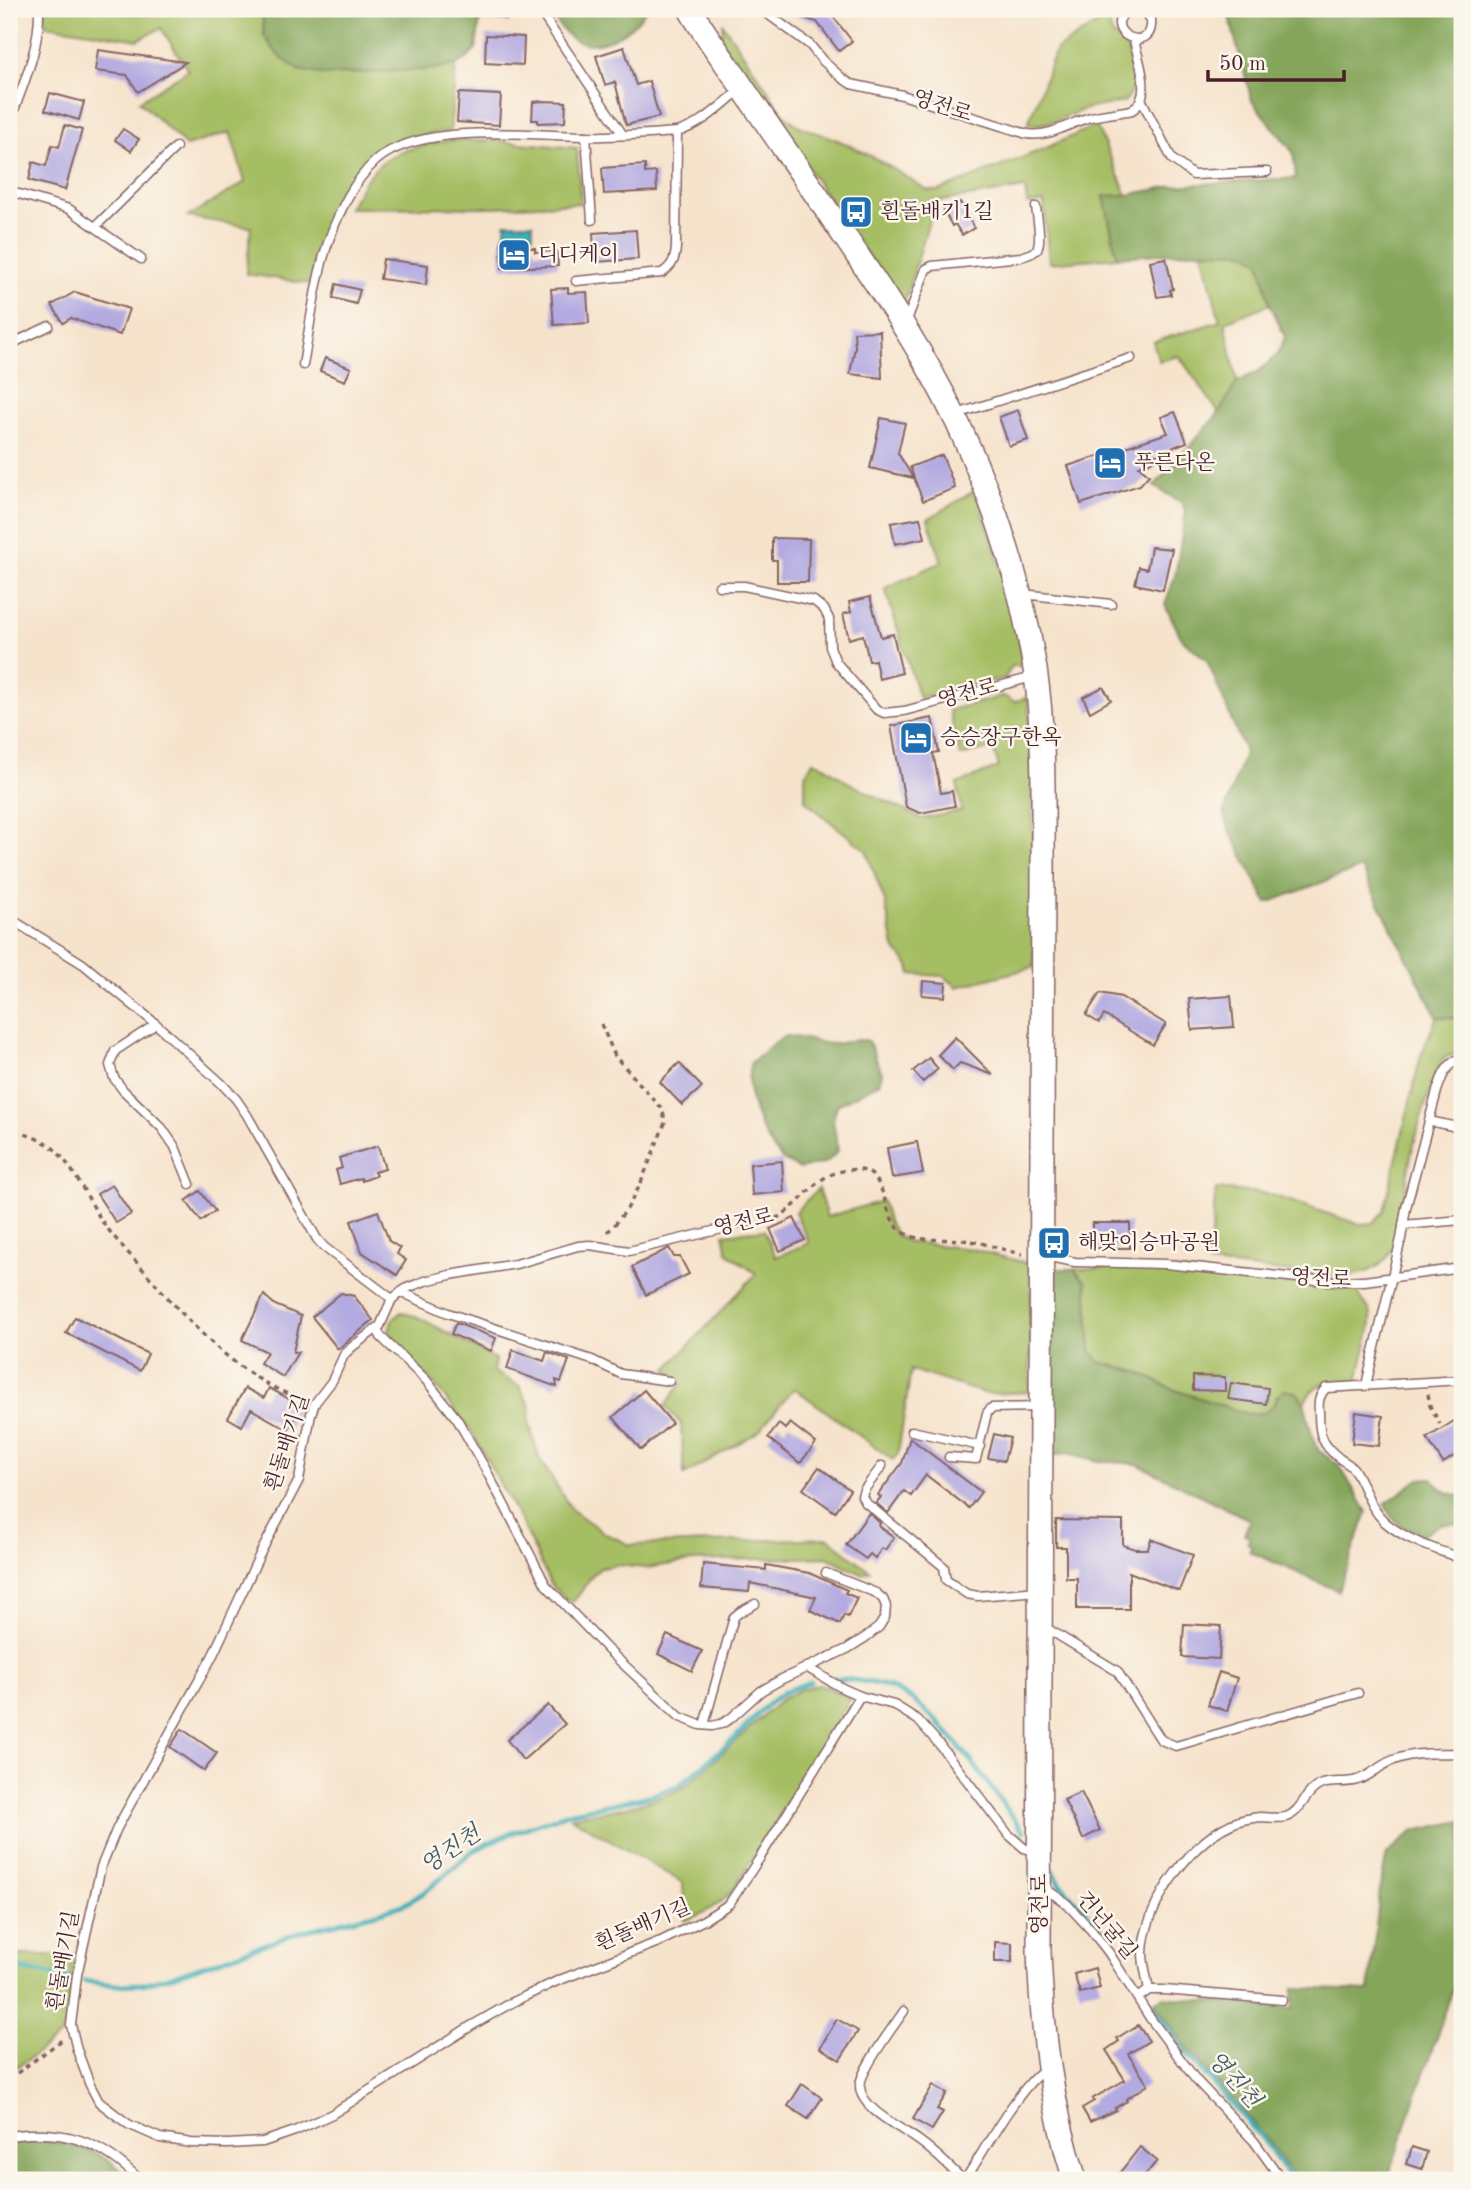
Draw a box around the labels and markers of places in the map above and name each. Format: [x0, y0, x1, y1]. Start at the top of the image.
bus stop icon: 흰돌배기1길 [837, 193, 875, 231]
place label: 흰돌배기1길 [880, 200, 994, 223]
hotel icon: 디디케이 [495, 236, 533, 274]
place label: 디디케이 [538, 243, 619, 266]
hotel icon: 푸른다온 [1091, 444, 1129, 482]
place label: 푸른다온 [1134, 451, 1215, 474]
hotel icon: 승승장구한옥 [897, 719, 935, 757]
place label: 승승장구한옥 [940, 726, 1062, 749]
bus stop icon: 해맞이승마공원 [1035, 1224, 1073, 1262]
place label: 해맞이승마공원 [1078, 1231, 1220, 1254]

